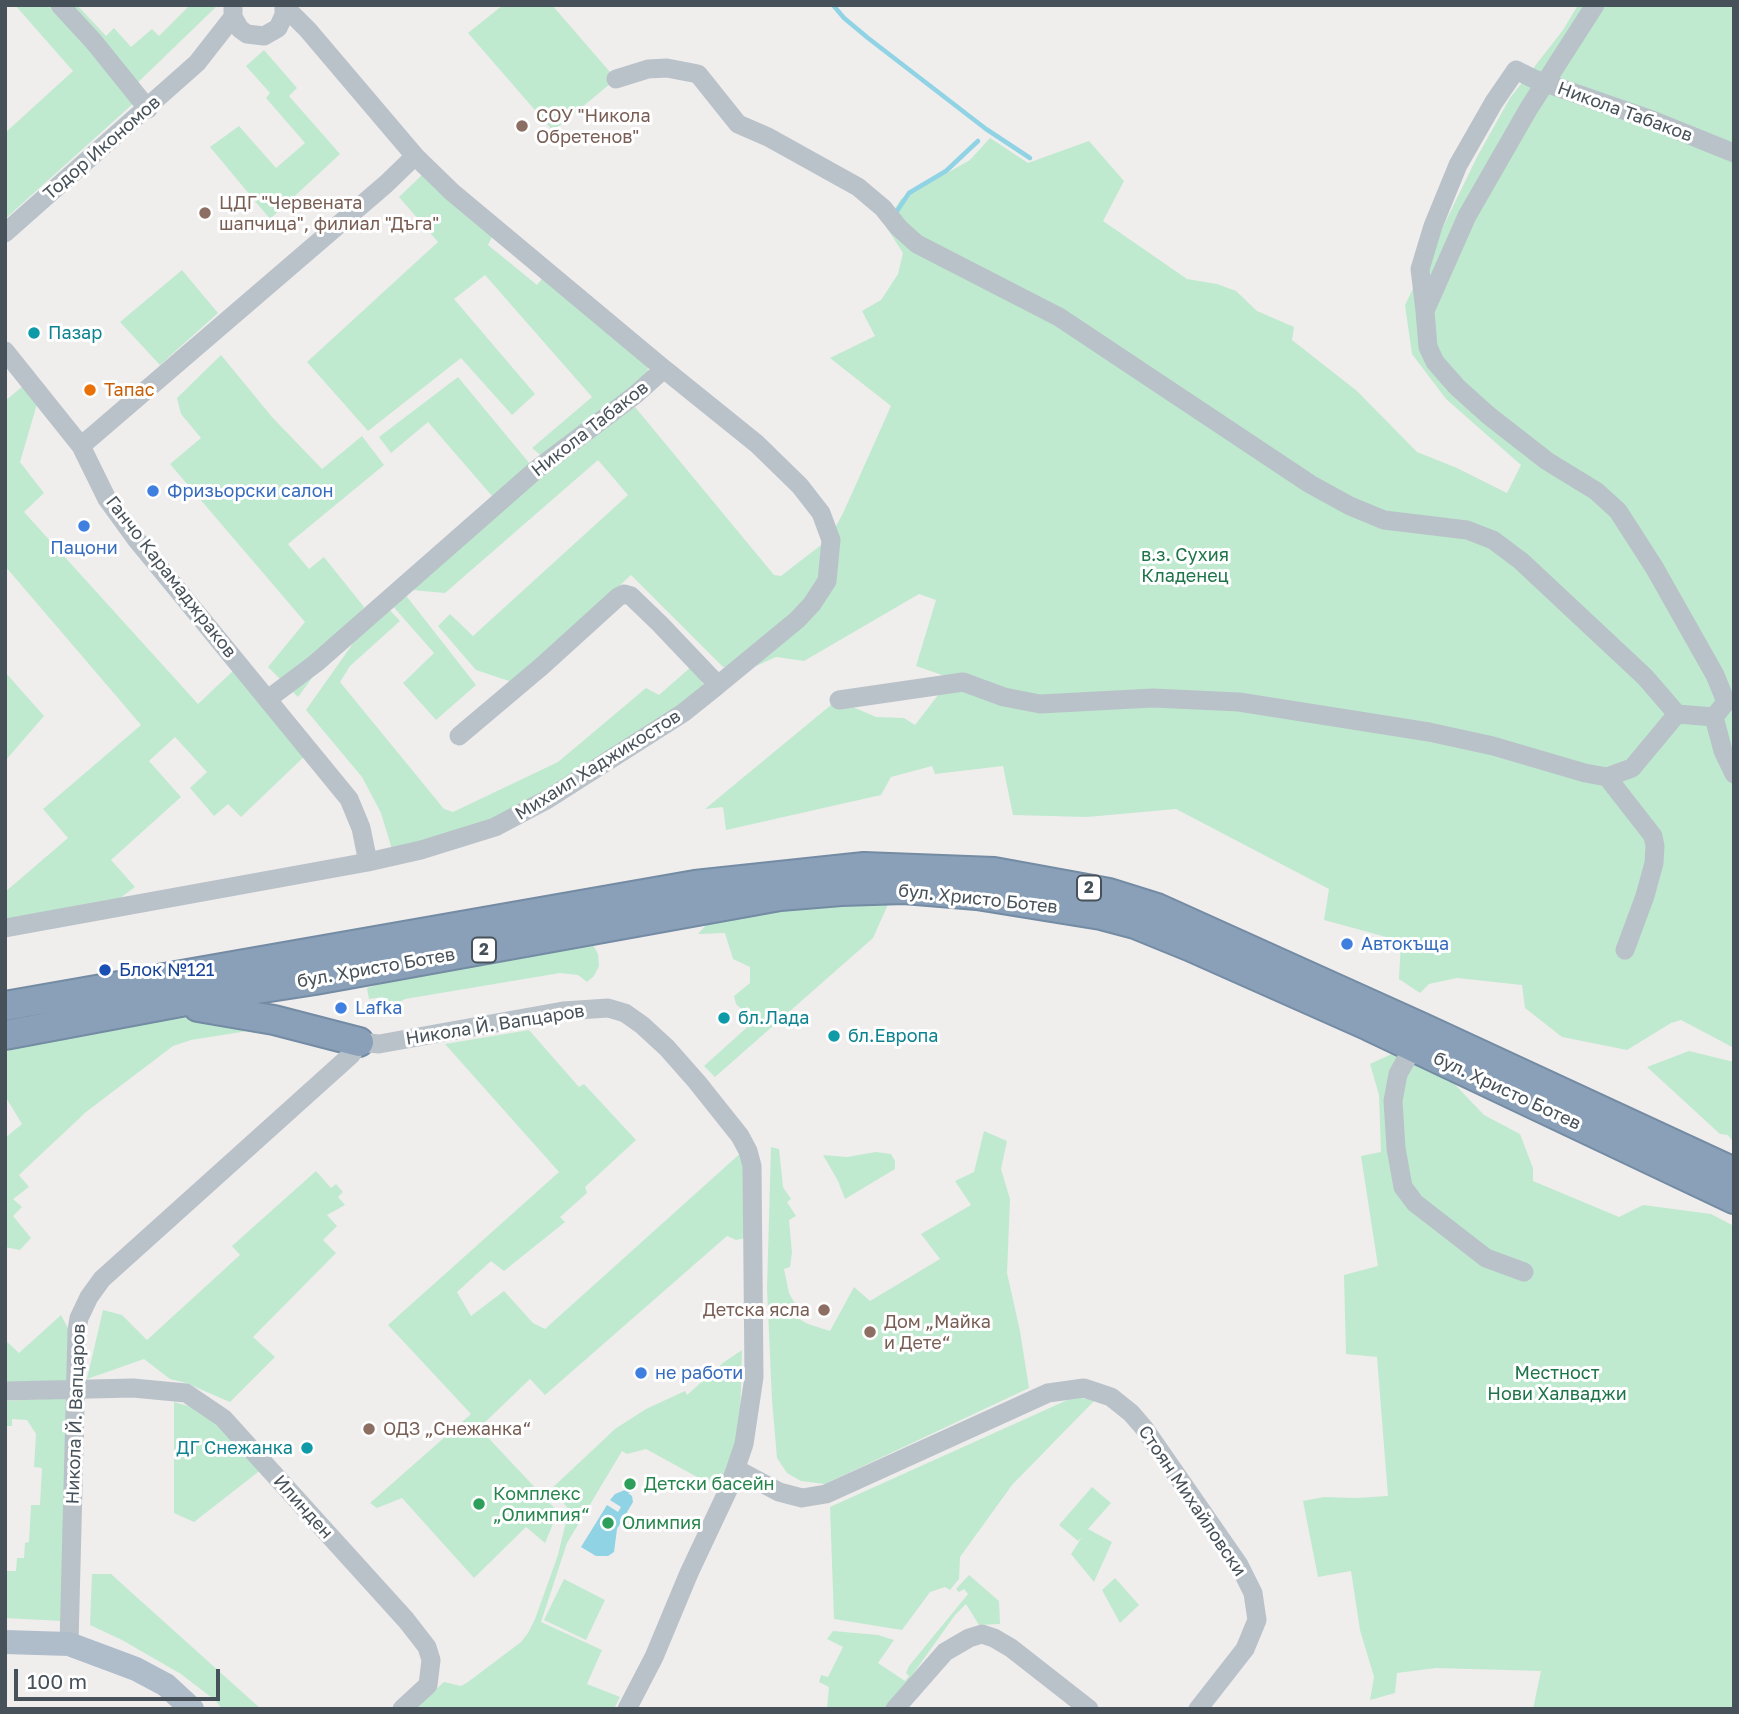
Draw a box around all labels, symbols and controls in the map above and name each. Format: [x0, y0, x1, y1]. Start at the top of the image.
street label: Никола Табаков [1555, 78, 1695, 146]
street label: Тодор Икономов [39, 91, 165, 205]
place label: СОУ "Никола Обретенов" [536, 105, 651, 148]
marker: СОУ "Никола Обретенов" [514, 118, 530, 134]
place label: ЦДГ "Червената шапчица", филиал "Дъга" [219, 192, 439, 234]
marker: ЦДГ "Червената шапчица", филиал "Дъга" [197, 205, 213, 221]
place label: Пазар [48, 322, 102, 344]
marker: Пазар [26, 325, 42, 341]
street label: Никола Табаков [527, 377, 653, 481]
place label: Тапас [104, 379, 154, 401]
marker: Тапас [82, 382, 98, 398]
place label: Фризьорски салон [167, 480, 333, 502]
marker: Фризьорски салон [145, 483, 161, 499]
street label: Ганчо Карамаджраков [101, 492, 241, 662]
marker: Пацони [76, 518, 92, 534]
place label: Пацони [50, 537, 118, 559]
park label: в.з. Сухия Кладенец [1141, 544, 1229, 586]
street label: Михаил Хаджикостов [511, 705, 685, 825]
road number: 2 [1077, 876, 1101, 900]
street label: бул. Христо Ботев [897, 880, 1059, 918]
place label: Автокъща [1361, 933, 1449, 955]
marker: Автокъща [1339, 936, 1355, 952]
road number: 2 [472, 938, 496, 962]
street label: бул. Христо Ботев [295, 943, 457, 993]
place label: Блок №121 [119, 959, 215, 981]
marker: Блок №121 [97, 962, 113, 978]
place label: Lafka [355, 997, 402, 1019]
marker: Lafka [333, 1000, 349, 1016]
street label: Никола Й. Вапцаров [404, 1000, 586, 1050]
place label: бл.Лада [738, 1007, 809, 1029]
marker: бл.Лада [716, 1010, 732, 1026]
place label: бл.Европа [848, 1025, 938, 1047]
marker: бл.Европа [826, 1028, 842, 1044]
street label: бул. Христо Ботев [1430, 1047, 1584, 1135]
place label: Детска ясла [703, 1299, 810, 1321]
marker: Детска ясла [816, 1302, 832, 1318]
place label: Дом „Майка и Дете“ [884, 1311, 991, 1354]
street label: Никола Й. Вапцаров [62, 1323, 90, 1505]
marker: Дом „Майка и Дете“ [862, 1324, 878, 1340]
place label: не работи [655, 1362, 743, 1384]
park label: Местност Нови Халваджи [1487, 1362, 1627, 1404]
marker: не работи [633, 1365, 649, 1381]
place label: ОДЗ „Снежанка“ [383, 1418, 531, 1440]
marker: ОДЗ „Снежанка“ [361, 1421, 377, 1437]
street label: Стоян Михайловски [1133, 1421, 1251, 1581]
place label: ДГ Снежанка [176, 1437, 293, 1459]
marker: ДГ Снежанка [299, 1440, 315, 1456]
street label: Илинден [269, 1471, 337, 1543]
place label: Детски басейн [644, 1473, 775, 1495]
marker: Детски басейн [622, 1476, 638, 1492]
place label: Комплекс „Олимпия“ [493, 1483, 590, 1526]
marker: Комплекс „Олимпия“ [471, 1496, 487, 1512]
place label: Олимпия [622, 1512, 701, 1534]
marker: Олимпия [600, 1515, 616, 1531]
scale bar [18, 1654, 224, 1698]
text: 100 m [27, 1668, 87, 1694]

